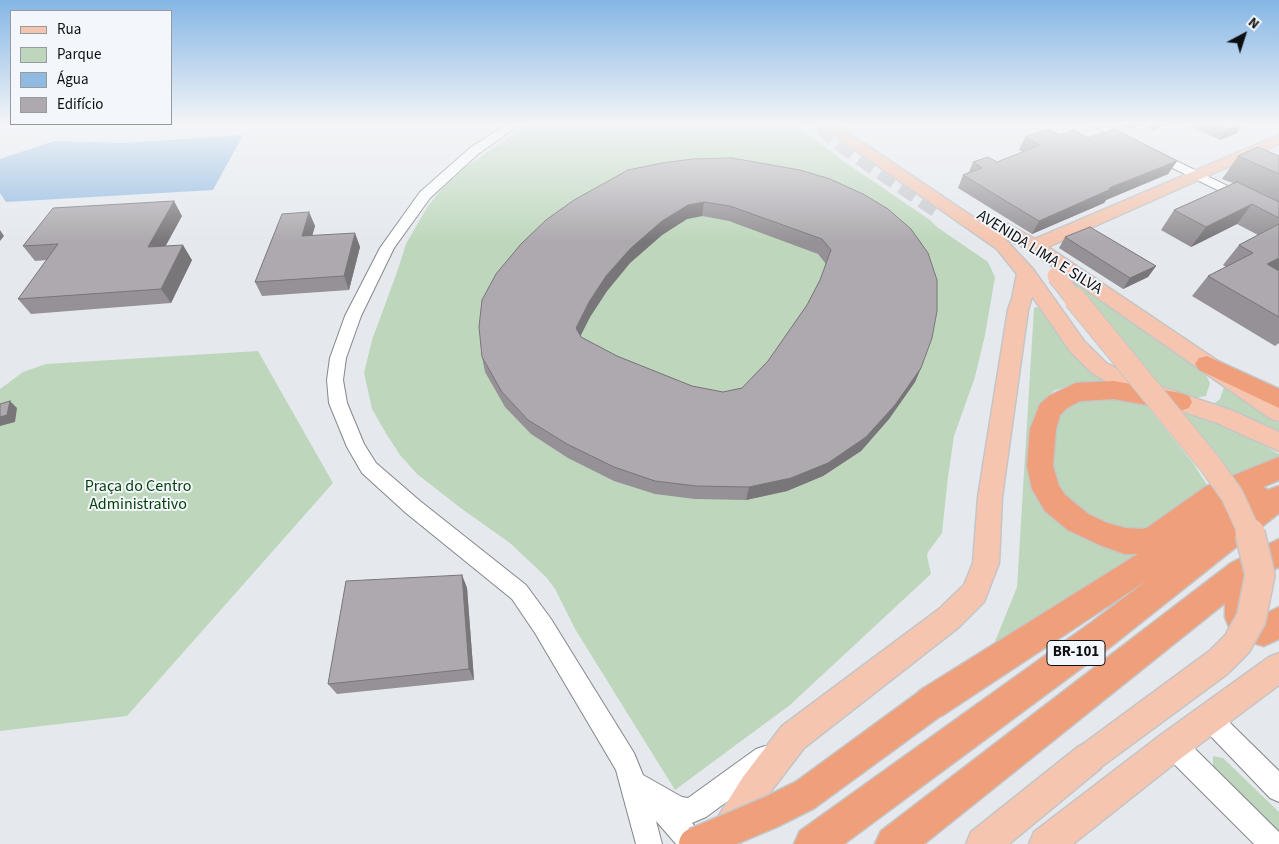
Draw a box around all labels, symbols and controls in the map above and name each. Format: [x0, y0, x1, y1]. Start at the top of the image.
legend [10, 10, 172, 125]
north arrow [1219, 10, 1269, 60]
text: N [1244, 13, 1264, 34]
text: Rua [57, 19, 81, 40]
text: Parque [57, 44, 101, 65]
text: Água [57, 69, 88, 90]
text: Edifício [57, 94, 104, 115]
street label: AVENIDA LIMA E SILVA [973, 207, 1105, 299]
park label: Praça do Centro Administrativo [85, 477, 191, 515]
road number: BR-101 [1047, 640, 1105, 666]

